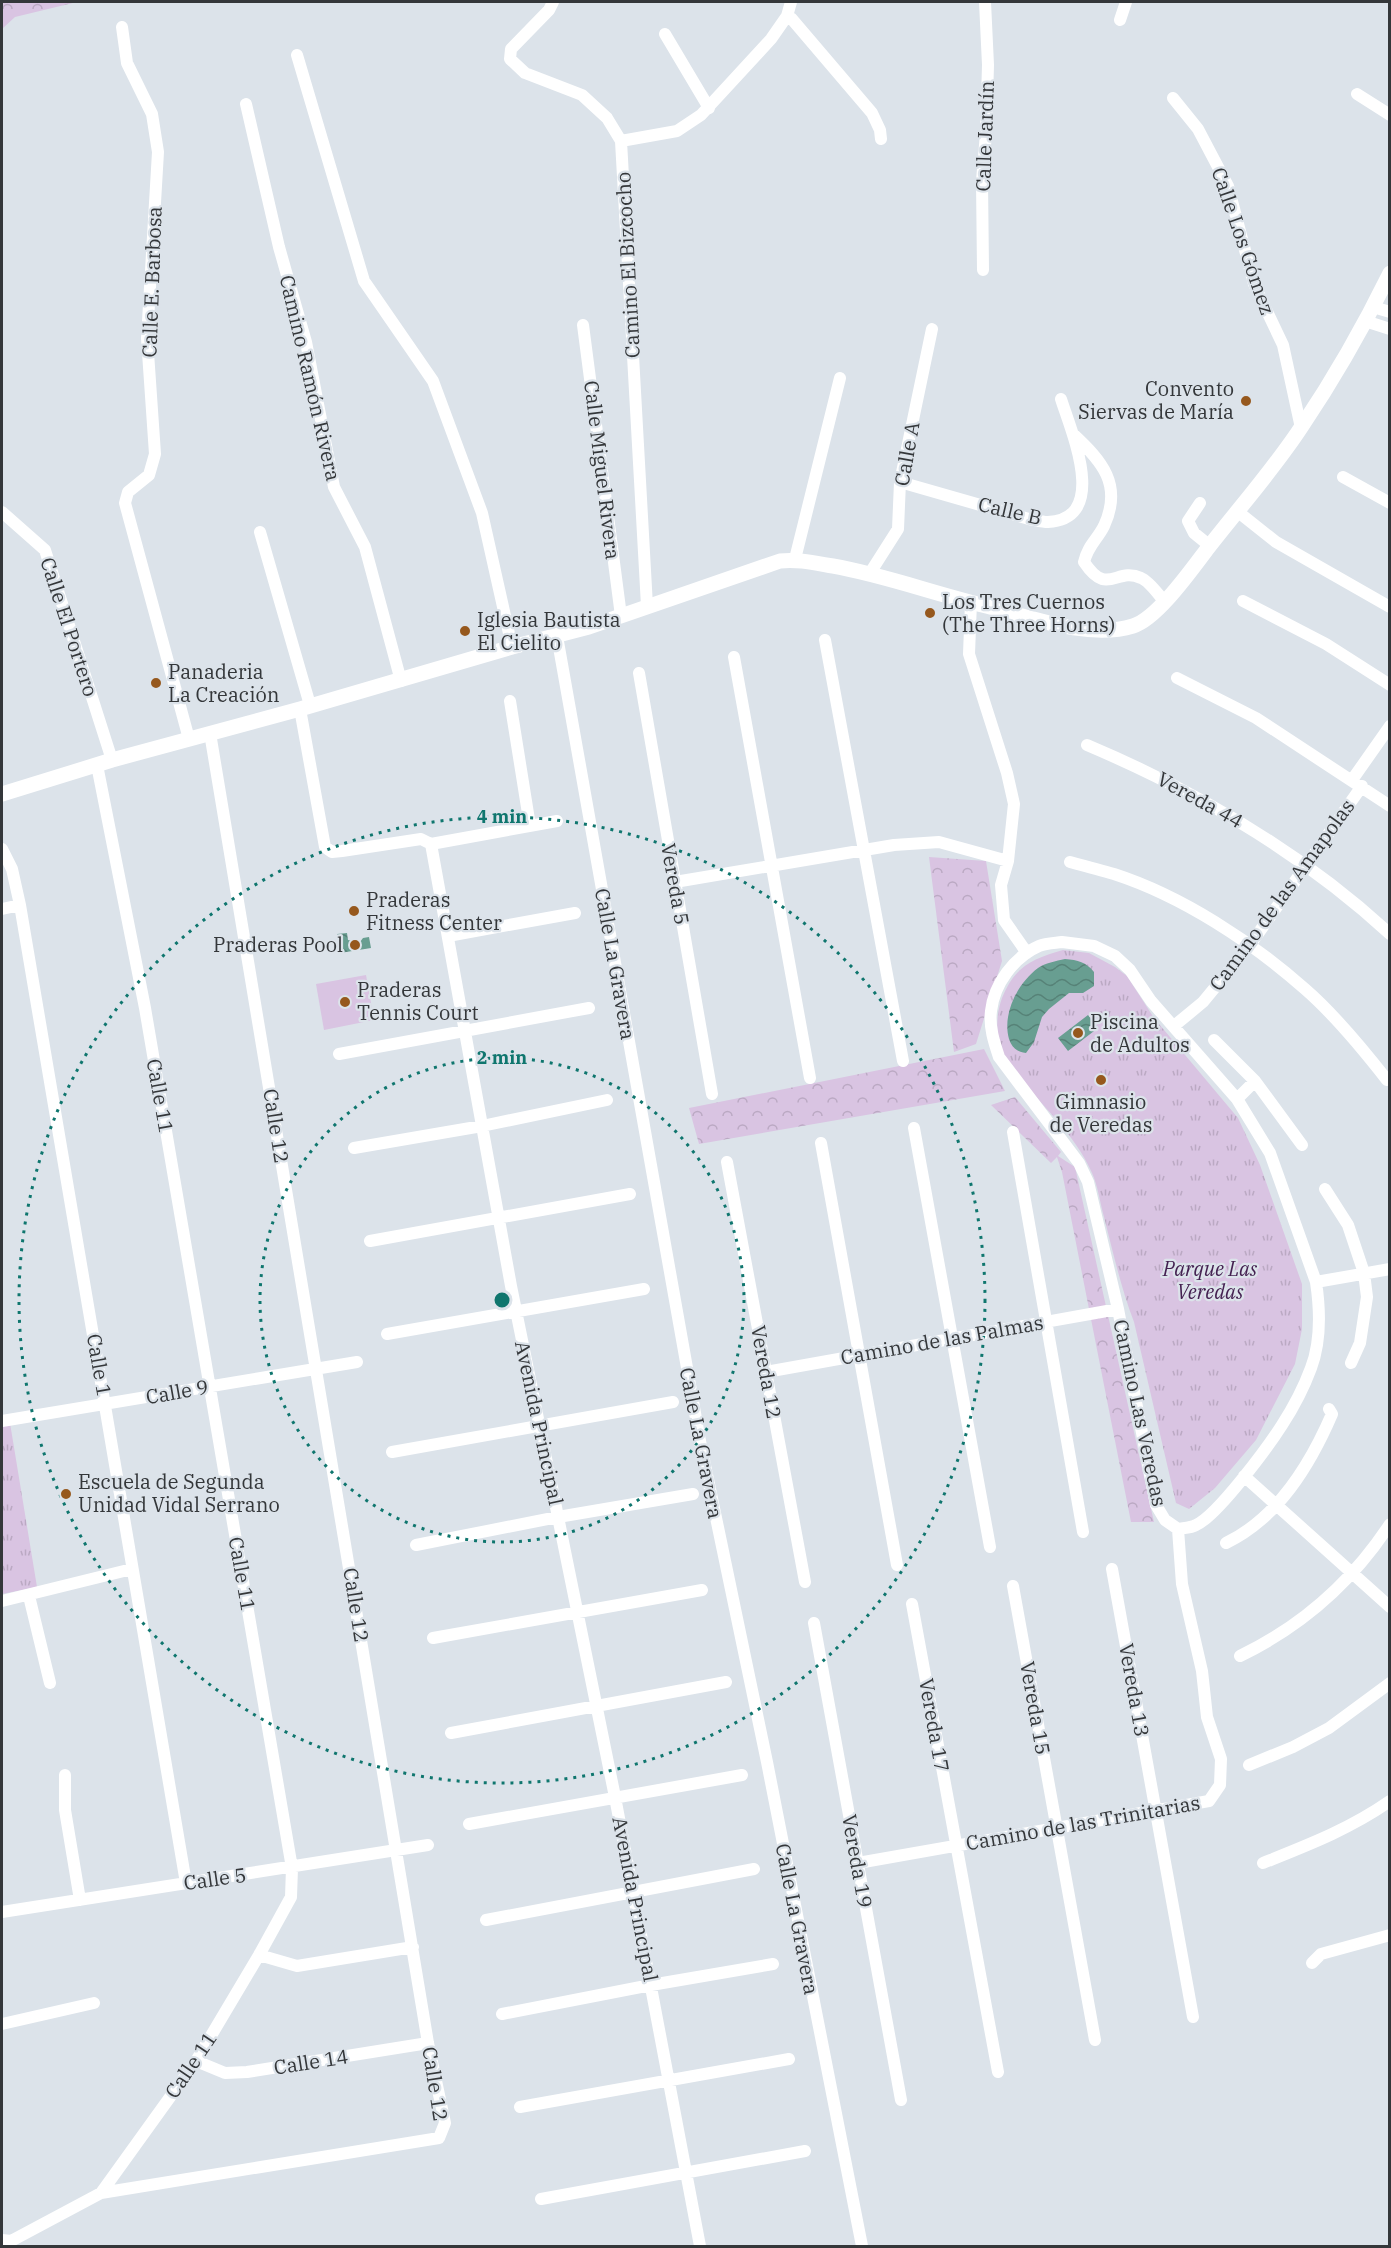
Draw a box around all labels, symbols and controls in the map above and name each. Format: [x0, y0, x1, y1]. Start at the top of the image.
street label: Calle Jardín [969, 80, 1000, 192]
street label: Calle Los Gómez [1206, 164, 1281, 318]
street label: Camino El Bizcocho [609, 171, 646, 359]
street label: Calle E. Barbosa [135, 206, 168, 358]
street label: Camino Ramón Rivera [274, 272, 347, 484]
place label: Convento Siervas de María [1078, 375, 1234, 425]
street label: Calle Miguel Rivera [578, 379, 627, 561]
marker: Convento Siervas de María [1239, 394, 1253, 408]
street label: Calle A [888, 419, 925, 488]
street label: Calle B [976, 490, 1045, 531]
street label: Calle El Portero [34, 554, 105, 700]
place label: Los Tres Cuernos (The Three Horns) [942, 588, 1115, 638]
place label: Iglesia Bautista El Cielito [477, 606, 621, 656]
marker: Los Tres Cuernos (The Three Horns) [923, 606, 937, 620]
marker: Iglesia Bautista El Cielito [458, 624, 472, 638]
place label: Panaderia La Creación [168, 658, 280, 708]
marker: Panaderia La Creación [149, 676, 163, 690]
street label: Vereda 44 [1152, 765, 1248, 834]
street label: Camino de las Amapolas [1203, 793, 1360, 996]
text: 4 min [477, 805, 527, 828]
street label: Vereda 5 [655, 841, 696, 927]
place label: Praderas Fitness Center [366, 886, 502, 936]
street label: Calle La Gravera [589, 886, 642, 1042]
marker: Praderas Fitness Center [347, 904, 361, 918]
place label: Praderas Pool [213, 931, 343, 958]
marker: Praderas Pool [348, 938, 362, 952]
place label: Praderas Tennis Court [357, 976, 479, 1026]
marker: Praderas Tennis Court [338, 995, 352, 1009]
place label: Piscina de Adultos [1090, 1008, 1190, 1058]
marker: Piscina de Adultos [1071, 1026, 1085, 1040]
text: 2 min [477, 1046, 527, 1069]
street label: Calle 11 [141, 1057, 180, 1135]
marker: Gimnasio de Veredas [1094, 1073, 1108, 1087]
street label: Calle 12 [257, 1087, 296, 1165]
place label: Gimnasio de Veredas [1049, 1088, 1153, 1138]
park label: Parque Las Veredas [1162, 1255, 1258, 1305]
centre of rings [492, 1290, 512, 1310]
street label: Camino de las Palmas [838, 1308, 1045, 1371]
street label: Camino Las Veredas [1107, 1317, 1173, 1509]
street label: Vereda 12 [745, 1323, 788, 1421]
street label: Calle 1 [81, 1332, 118, 1398]
street label: Avenida Principal [509, 1338, 570, 1508]
street label: Calle La Gravera [674, 1365, 729, 1521]
street label: Calle 9 [144, 1373, 210, 1410]
place label: Escuela de Segunda Unidad Vidal Serrano [78, 1468, 280, 1518]
marker: Escuela de Segunda Unidad Vidal Serrano [59, 1487, 73, 1501]
street label: Calle 11 [223, 1535, 262, 1613]
street label: Calle 12 [337, 1566, 376, 1644]
street label: Vereda 13 [1113, 1641, 1156, 1739]
street label: Vereda 15 [1014, 1659, 1057, 1757]
street label: Vereda 17 [913, 1676, 956, 1774]
street label: Camino de las Trinitarias [964, 1789, 1202, 1856]
street label: Vereda 19 [836, 1812, 879, 1910]
street label: Avenida Principal [606, 1814, 665, 1984]
street label: Calle La Gravera [770, 1841, 825, 1997]
street label: Calle 5 [182, 1861, 248, 1896]
street label: Calle 11 [158, 2026, 223, 2103]
street label: Calle 14 [272, 2042, 350, 2081]
street label: Calle 12 [416, 2045, 455, 2123]

